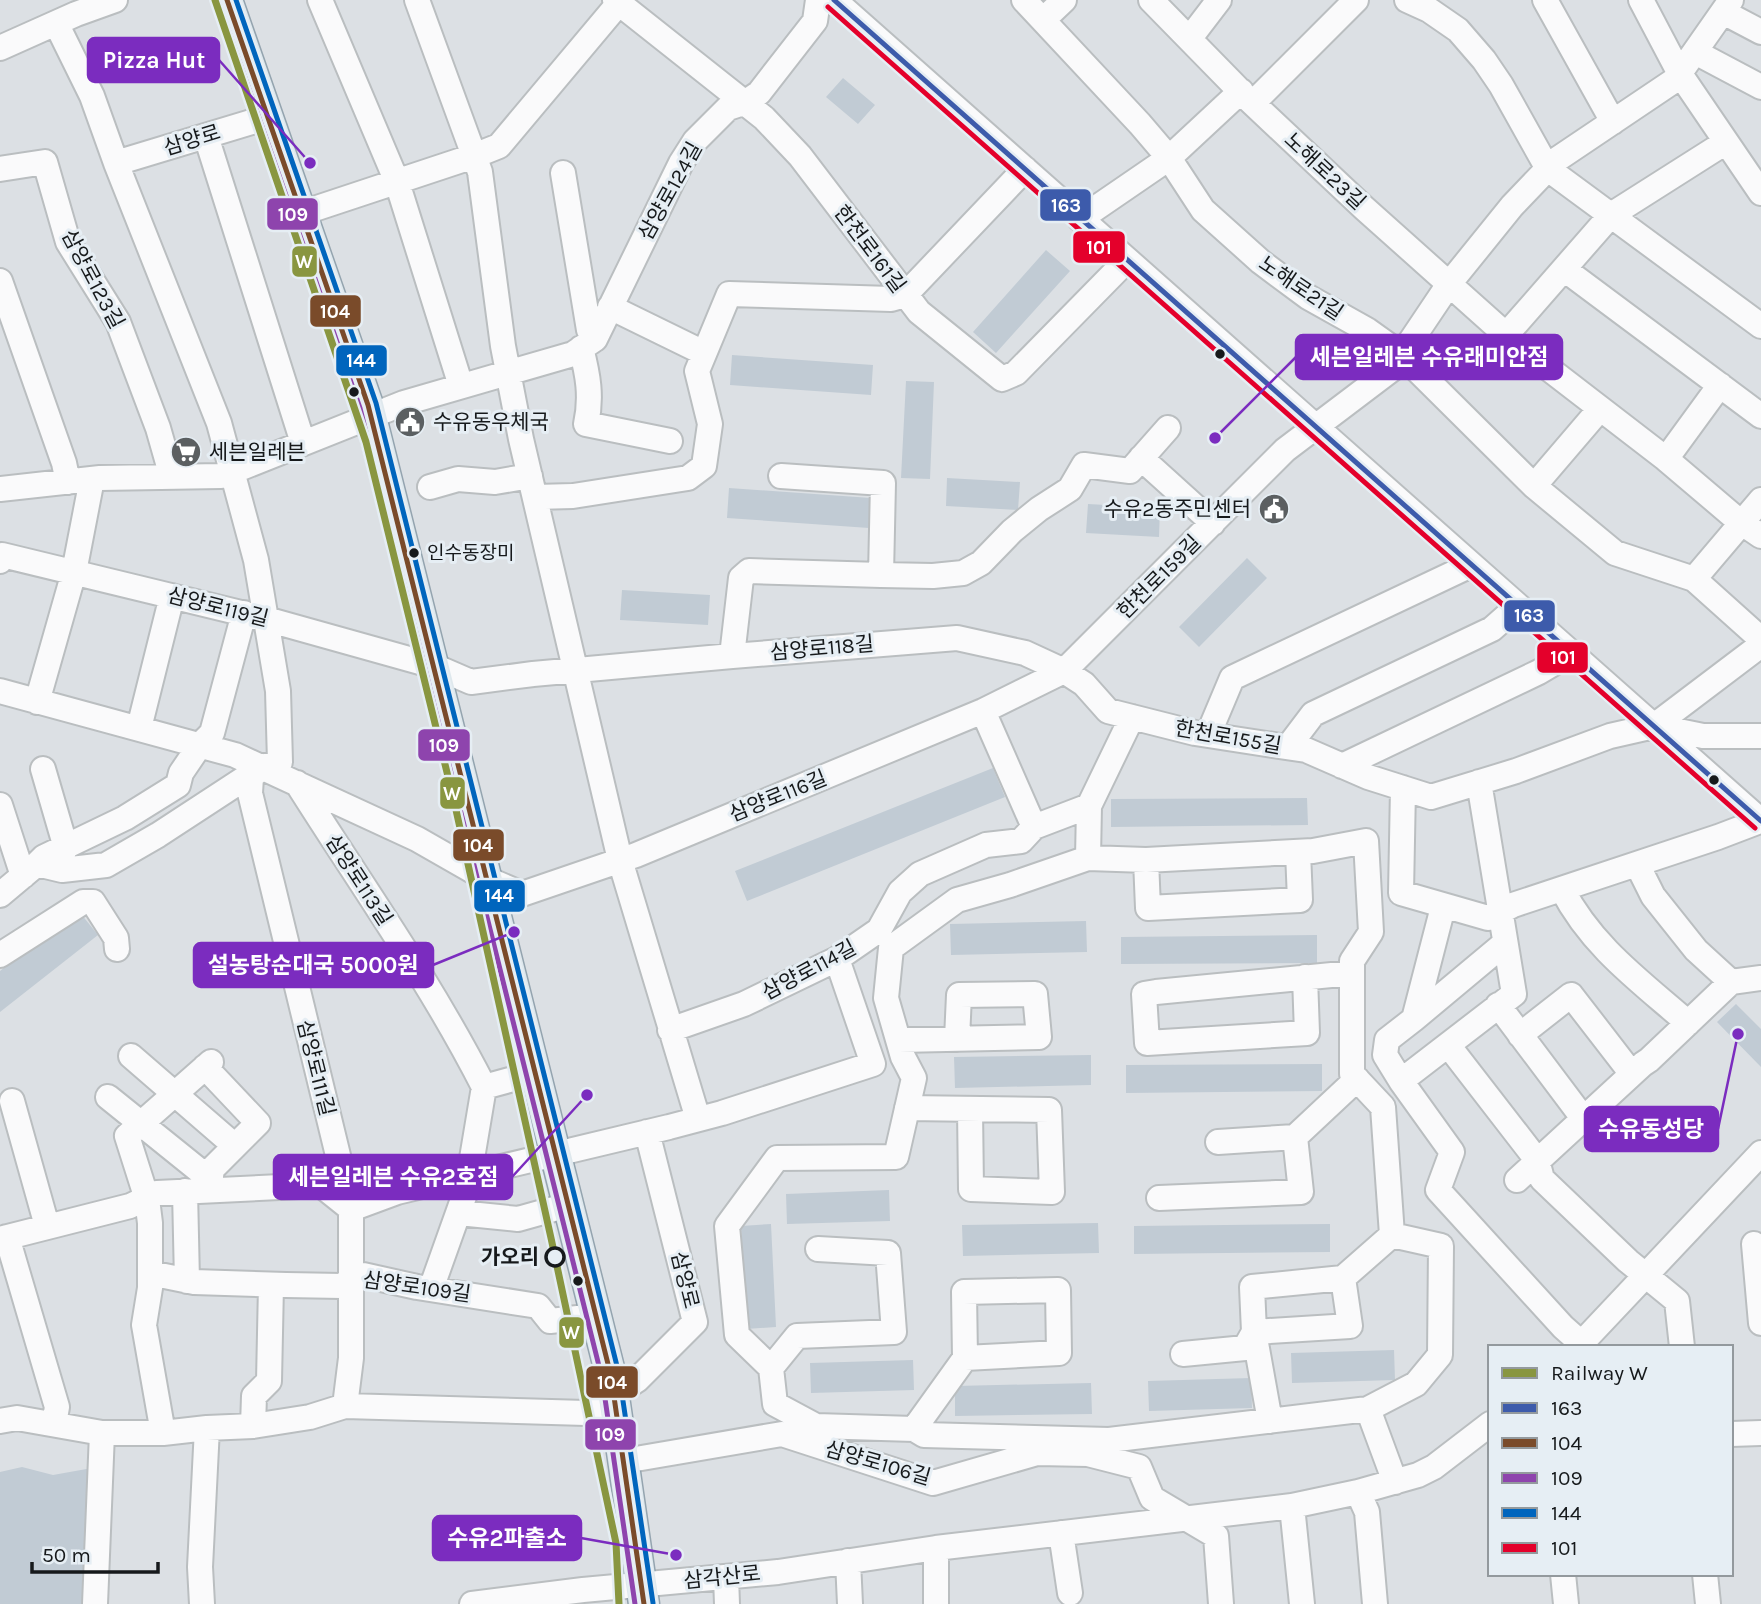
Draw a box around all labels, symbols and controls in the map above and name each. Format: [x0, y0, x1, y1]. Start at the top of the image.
callout: Pizza Hut [88, 38, 219, 82]
text: Pizza Hut [103, 47, 205, 74]
street label: 삼양로 [161, 120, 223, 160]
street label: 노해로23길 [1280, 127, 1370, 215]
street label: 삼양로124길 [633, 138, 707, 244]
line badge: 163 [1039, 188, 1092, 222]
text: 163 [1051, 195, 1081, 217]
line badge: 109 [266, 197, 319, 231]
street label: 한천로161길 [829, 201, 911, 297]
text: 109 [278, 204, 308, 226]
street label: 삼양로123길 [57, 225, 129, 333]
line badge: 101 [1072, 230, 1126, 264]
text: 101 [1086, 237, 1112, 259]
line badge: W [291, 245, 318, 278]
text: W [295, 251, 313, 273]
street label: 노해로21길 [1254, 251, 1348, 325]
line badge: 104 [309, 294, 362, 328]
text: 104 [320, 301, 351, 323]
callout: 세븐일레븐 수유래미안점 [1296, 335, 1562, 379]
line badge: 144 [335, 344, 388, 377]
text: 세븐일레븐 수유래미안점 [1310, 344, 1548, 371]
unlabelled marker [1213, 347, 1227, 361]
text: 144 [346, 350, 376, 372]
unlabelled marker [347, 385, 361, 399]
public building icon: 수유동우체국 [393, 405, 427, 439]
place label: 수유동우체국 [433, 410, 549, 434]
supermarket icon: 세븐일레븐 [169, 435, 203, 469]
place label: 세븐일레븐 [209, 440, 306, 464]
public building icon: 수유2동주민센터 [1257, 492, 1291, 526]
place label: 수유2동주민센터 [1104, 497, 1251, 521]
street label: 한천로159길 [1112, 530, 1206, 624]
place label: 인수동장미 [427, 542, 514, 564]
marker: 인수동장미 [407, 546, 421, 560]
street label: 삼양로119길 [165, 583, 271, 631]
line badge: 163 [1503, 599, 1556, 633]
text: 163 [1514, 605, 1544, 627]
street label: 삼양로118길 [769, 632, 875, 664]
line badge: 101 [1536, 641, 1589, 674]
text: 101 [1550, 647, 1576, 669]
street label: 한천로155길 [1173, 716, 1283, 758]
line badge: 109 [417, 728, 471, 762]
text: 109 [429, 735, 459, 757]
street label: 삼양로116길 [726, 766, 830, 826]
unlabelled marker [1707, 773, 1721, 787]
line badge: W [439, 776, 466, 810]
text: W [443, 783, 461, 805]
line badge: 104 [452, 828, 505, 862]
street label: 삼양로113길 [321, 830, 397, 930]
text: 104 [463, 835, 494, 857]
line badge: 144 [473, 879, 526, 913]
text: 144 [484, 885, 514, 907]
street label: 삼양로114길 [758, 935, 860, 1005]
callout: 설농탕순대국 5000원 [194, 943, 433, 987]
text: 설농탕순대국 5000원 [208, 952, 418, 979]
street label: 삼양로111길 [292, 1017, 340, 1119]
callout: 수유동성당 [1585, 1107, 1718, 1151]
text: 수유동성당 [1598, 1116, 1704, 1143]
callout: 세븐일레븐 수유2호점 [274, 1155, 512, 1199]
text: 세븐일레븐 수유2호점 [288, 1164, 498, 1191]
place label: 가오리 [481, 1245, 539, 1269]
marker: 가오리 [545, 1247, 565, 1267]
street label: 삼양로 [666, 1249, 704, 1311]
street label: 삼양로109길 [361, 1268, 473, 1306]
unlabelled marker [571, 1274, 585, 1288]
line badge: W [558, 1316, 585, 1349]
text: W [562, 1322, 580, 1344]
legend [1488, 1345, 1733, 1576]
text: Railway W [1551, 1361, 1648, 1385]
line badge: 104 [585, 1365, 639, 1399]
text: 104 [597, 1372, 628, 1394]
text: 163 [1551, 1396, 1582, 1420]
line badge: 109 [584, 1418, 637, 1451]
text: 109 [595, 1424, 625, 1446]
text: 104 [1551, 1431, 1582, 1455]
street label: 삼양로106길 [822, 1436, 934, 1490]
text: 109 [1551, 1466, 1583, 1490]
text: 144 [1551, 1501, 1582, 1525]
callout: 수유2파출소 [433, 1516, 581, 1560]
text: 수유2파출소 [447, 1525, 567, 1552]
scale bar [32, 1530, 158, 1574]
text: 101 [1551, 1536, 1577, 1560]
text: 50 m [42, 1543, 91, 1567]
street label: 삼각산로 [682, 1561, 762, 1593]

